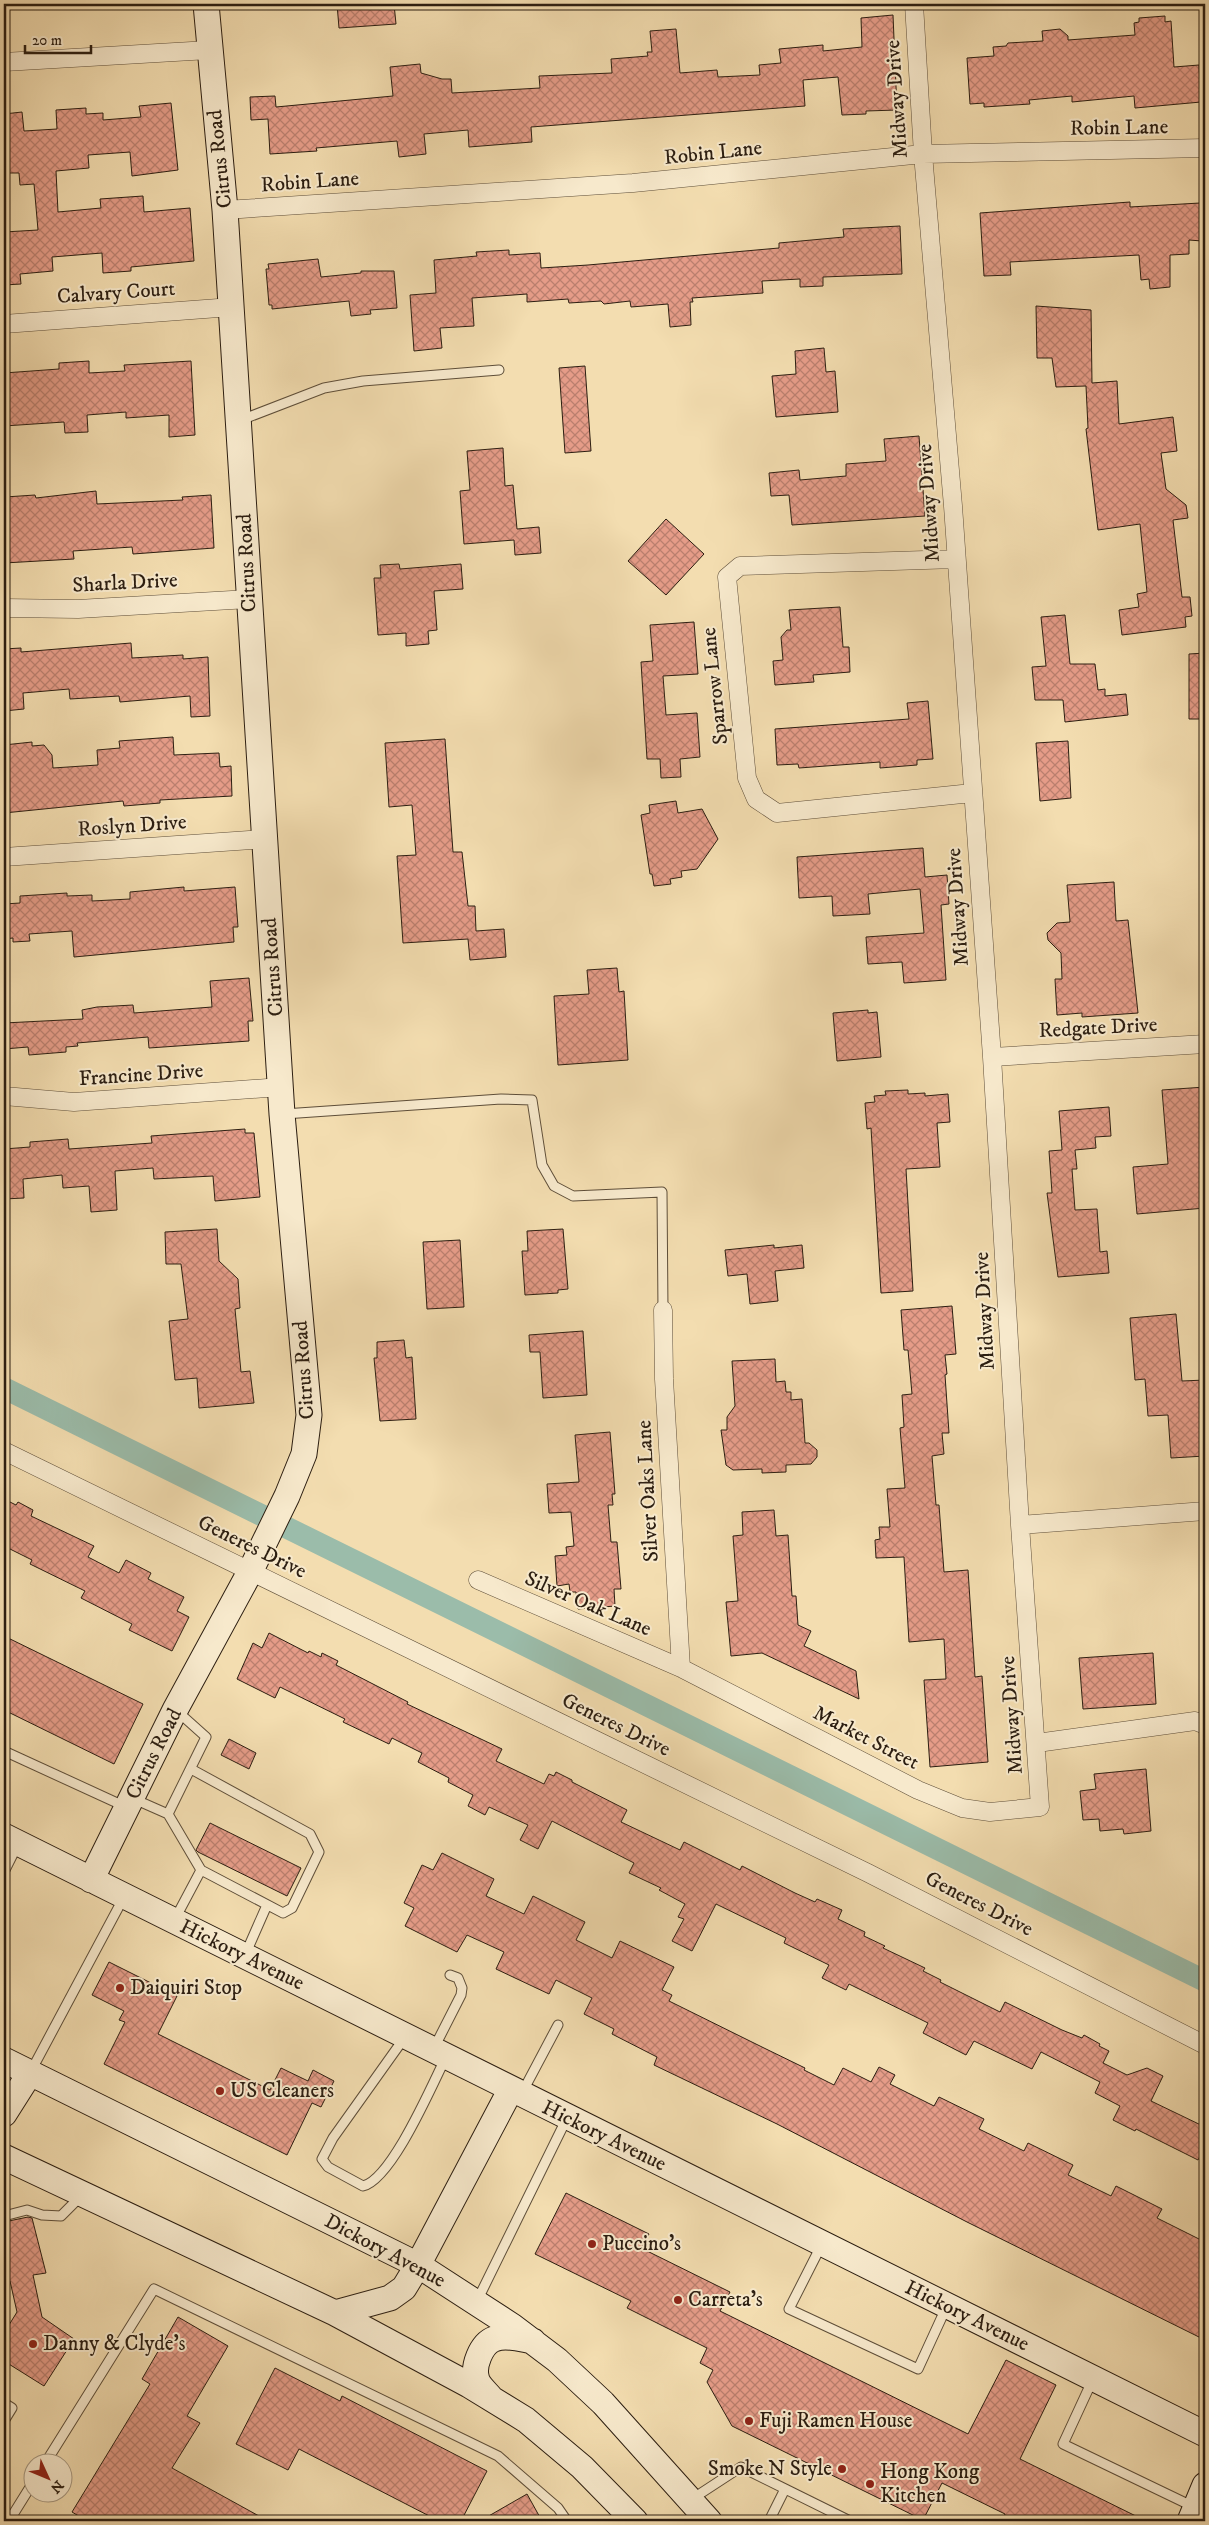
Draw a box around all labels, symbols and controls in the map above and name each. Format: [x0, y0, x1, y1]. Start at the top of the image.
scale bar [25, 22, 91, 54]
text: 20 m [32, 31, 62, 50]
street label: Midway Drive [880, 39, 914, 159]
street label: Citrus Road [202, 108, 238, 210]
street label: Robin Lane [1070, 114, 1169, 142]
street label: Robin Lane [663, 135, 764, 171]
street label: Robin Lane [260, 166, 360, 198]
street label: Calvary Court [56, 276, 176, 310]
street label: Midway Drive [912, 443, 946, 563]
street label: Citrus Road [231, 512, 263, 613]
street label: Sharla Drive [72, 567, 178, 599]
street label: Sparrow Lane [696, 626, 734, 746]
street label: Roslyn Drive [77, 809, 188, 843]
street label: Midway Drive [941, 847, 975, 967]
street label: Citrus Road [257, 916, 289, 1017]
street label: Redgate Drive [1038, 1012, 1158, 1044]
street label: Francine Drive [78, 1058, 204, 1092]
street label: Midway Drive [969, 1251, 1001, 1371]
street label: Citrus Road [288, 1319, 320, 1420]
street label: Silver Oaks Lane [631, 1419, 665, 1563]
street label: Generes Drive [193, 1510, 311, 1585]
street label: Silver Oak Lane [521, 1566, 656, 1642]
street label: Midway Drive [995, 1655, 1029, 1775]
street label: Generes Drive [557, 1688, 675, 1763]
street label: Market Street [809, 1700, 924, 1776]
street label: Citrus Road [120, 1704, 188, 1804]
street label: Generes Drive [921, 1866, 1038, 1942]
street label: Hickory Avenue [176, 1914, 309, 1996]
place label: Daiquiri Stop [130, 1975, 242, 2001]
marker: Daiquiri Stop [114, 1982, 126, 1994]
place label: US Cleaners [230, 2078, 334, 2104]
marker: US Cleaners [214, 2085, 226, 2097]
street label: Hickory Avenue [538, 2095, 671, 2177]
street label: Dickory Avenue [320, 2208, 450, 2294]
place label: Puccino's [602, 2231, 681, 2257]
marker: Puccino's [586, 2238, 598, 2250]
street label: Hickory Avenue [901, 2275, 1034, 2357]
place label: Carreta's [688, 2287, 763, 2313]
marker: Carreta's [672, 2294, 684, 2306]
place label: Danny & Clyde's [43, 2331, 186, 2357]
marker: Danny & Clyde's [27, 2338, 39, 2350]
place label: Fuji Ramen House [759, 2408, 913, 2434]
marker: Fuji Ramen House [743, 2415, 755, 2427]
north arrow [22, 2452, 72, 2502]
place label: Smoke N Style [708, 2456, 832, 2482]
place label: Hong Kong Kitchen [880, 2459, 980, 2509]
marker: Smoke N Style [836, 2463, 848, 2475]
text: N [46, 2476, 67, 2497]
marker: Hong Kong Kitchen [864, 2478, 876, 2490]

